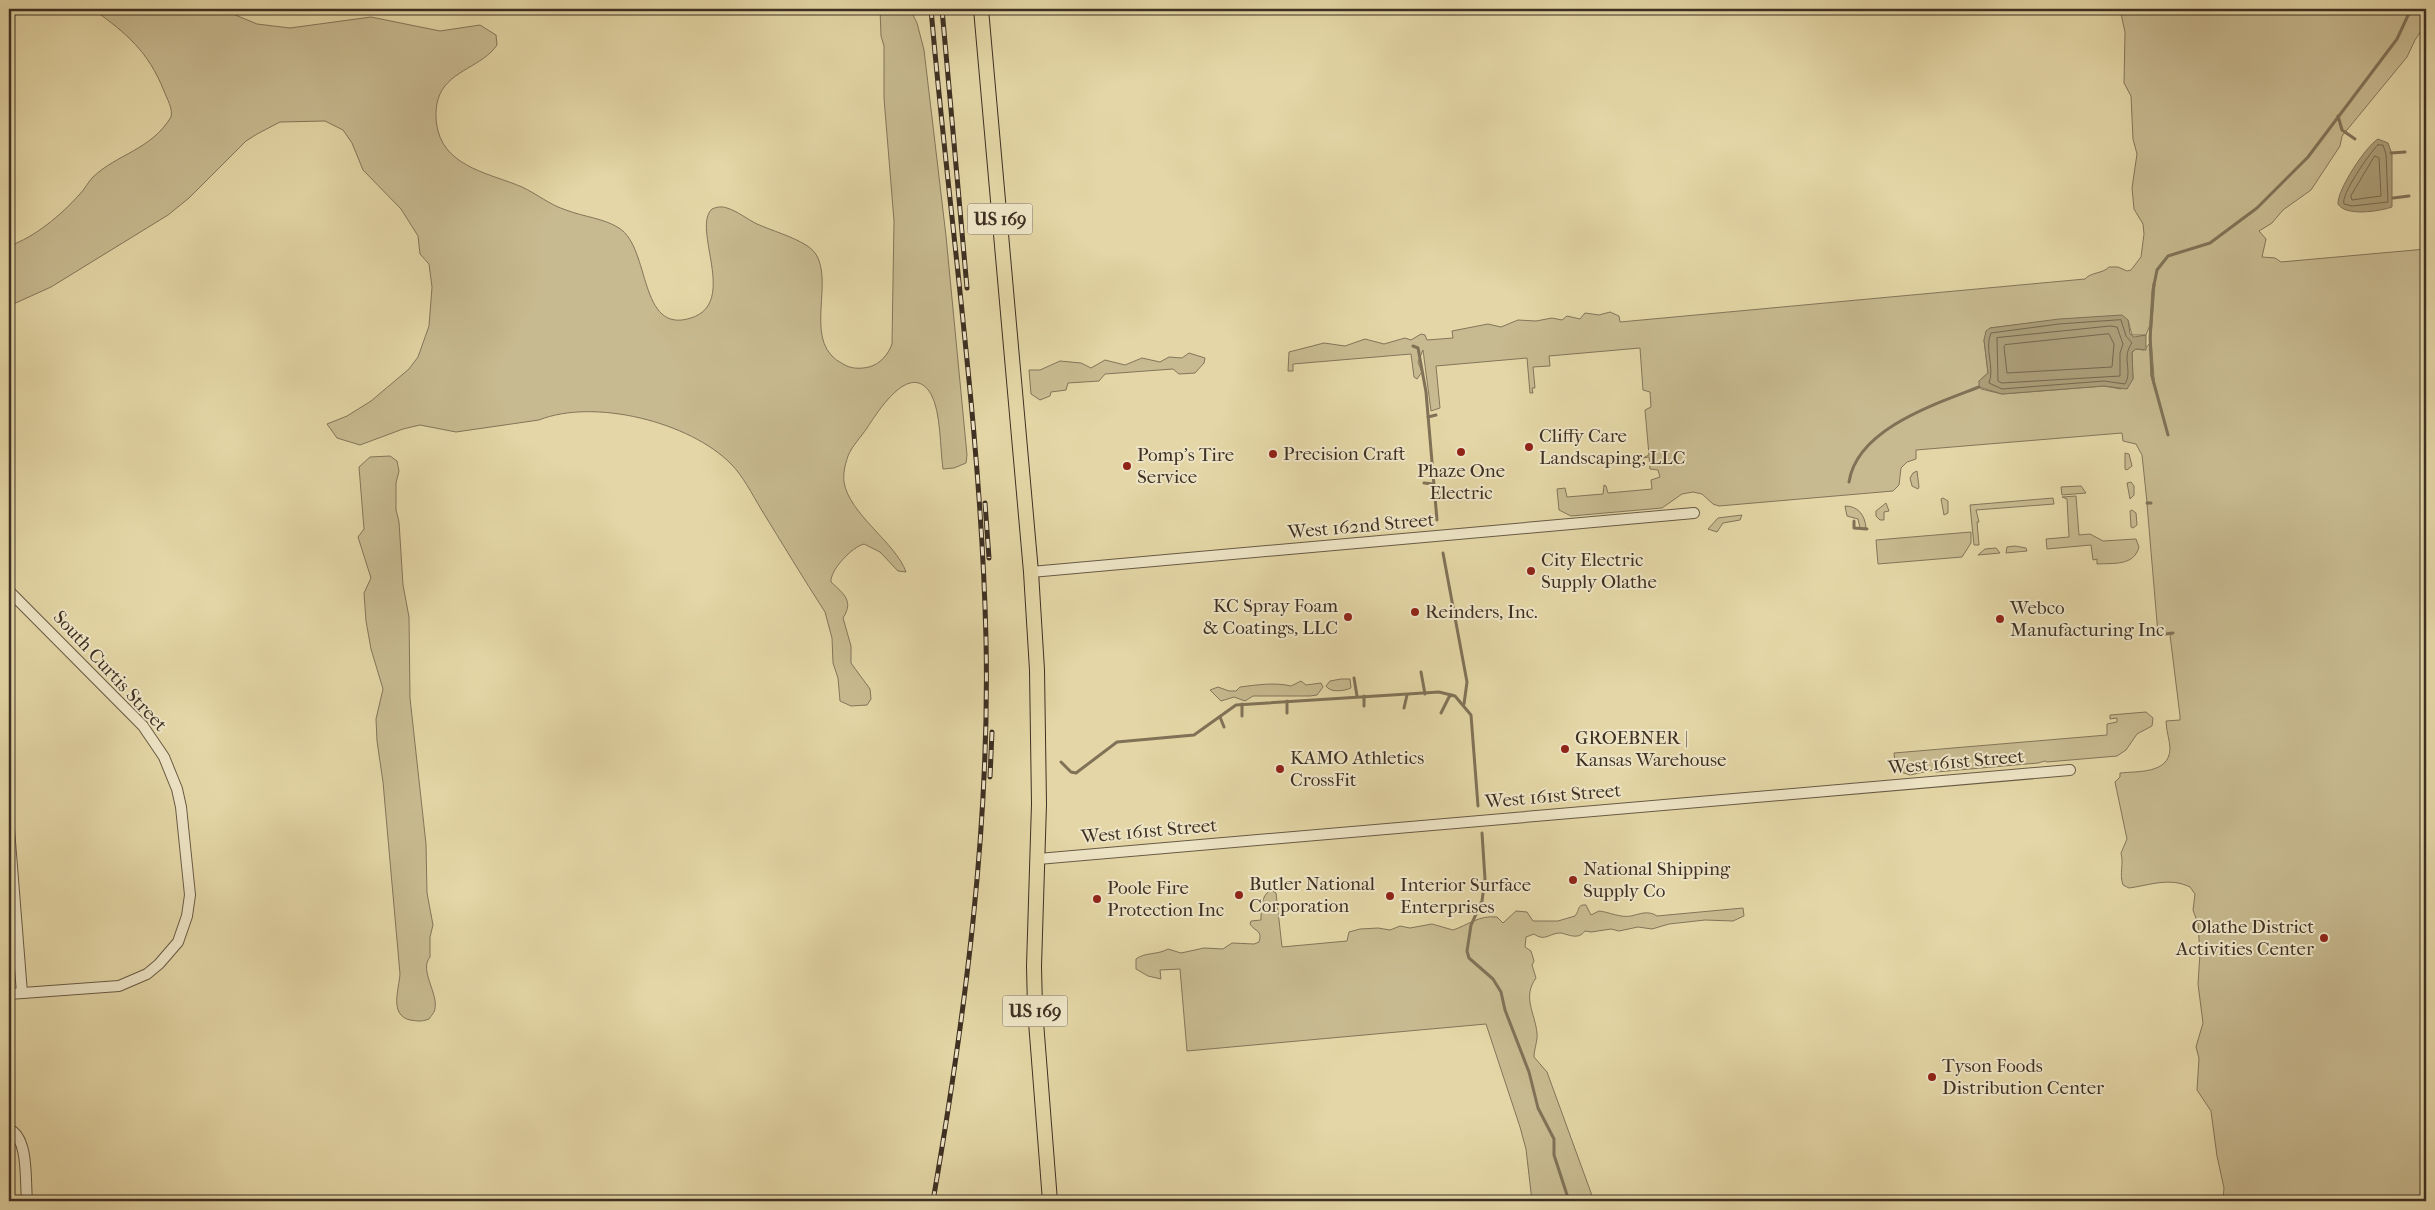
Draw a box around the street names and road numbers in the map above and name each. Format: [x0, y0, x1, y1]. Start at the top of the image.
road number: US 169 [968, 203, 1032, 234]
street label: West 162nd Street [1286, 509, 1435, 543]
street label: South Curtis Street [48, 606, 172, 736]
street label: West 161st Street [1886, 745, 2025, 779]
street label: West 161st Street [1483, 779, 1622, 813]
street label: West 161st Street [1079, 814, 1218, 848]
road number: US 169 [1002, 996, 1068, 1026]

